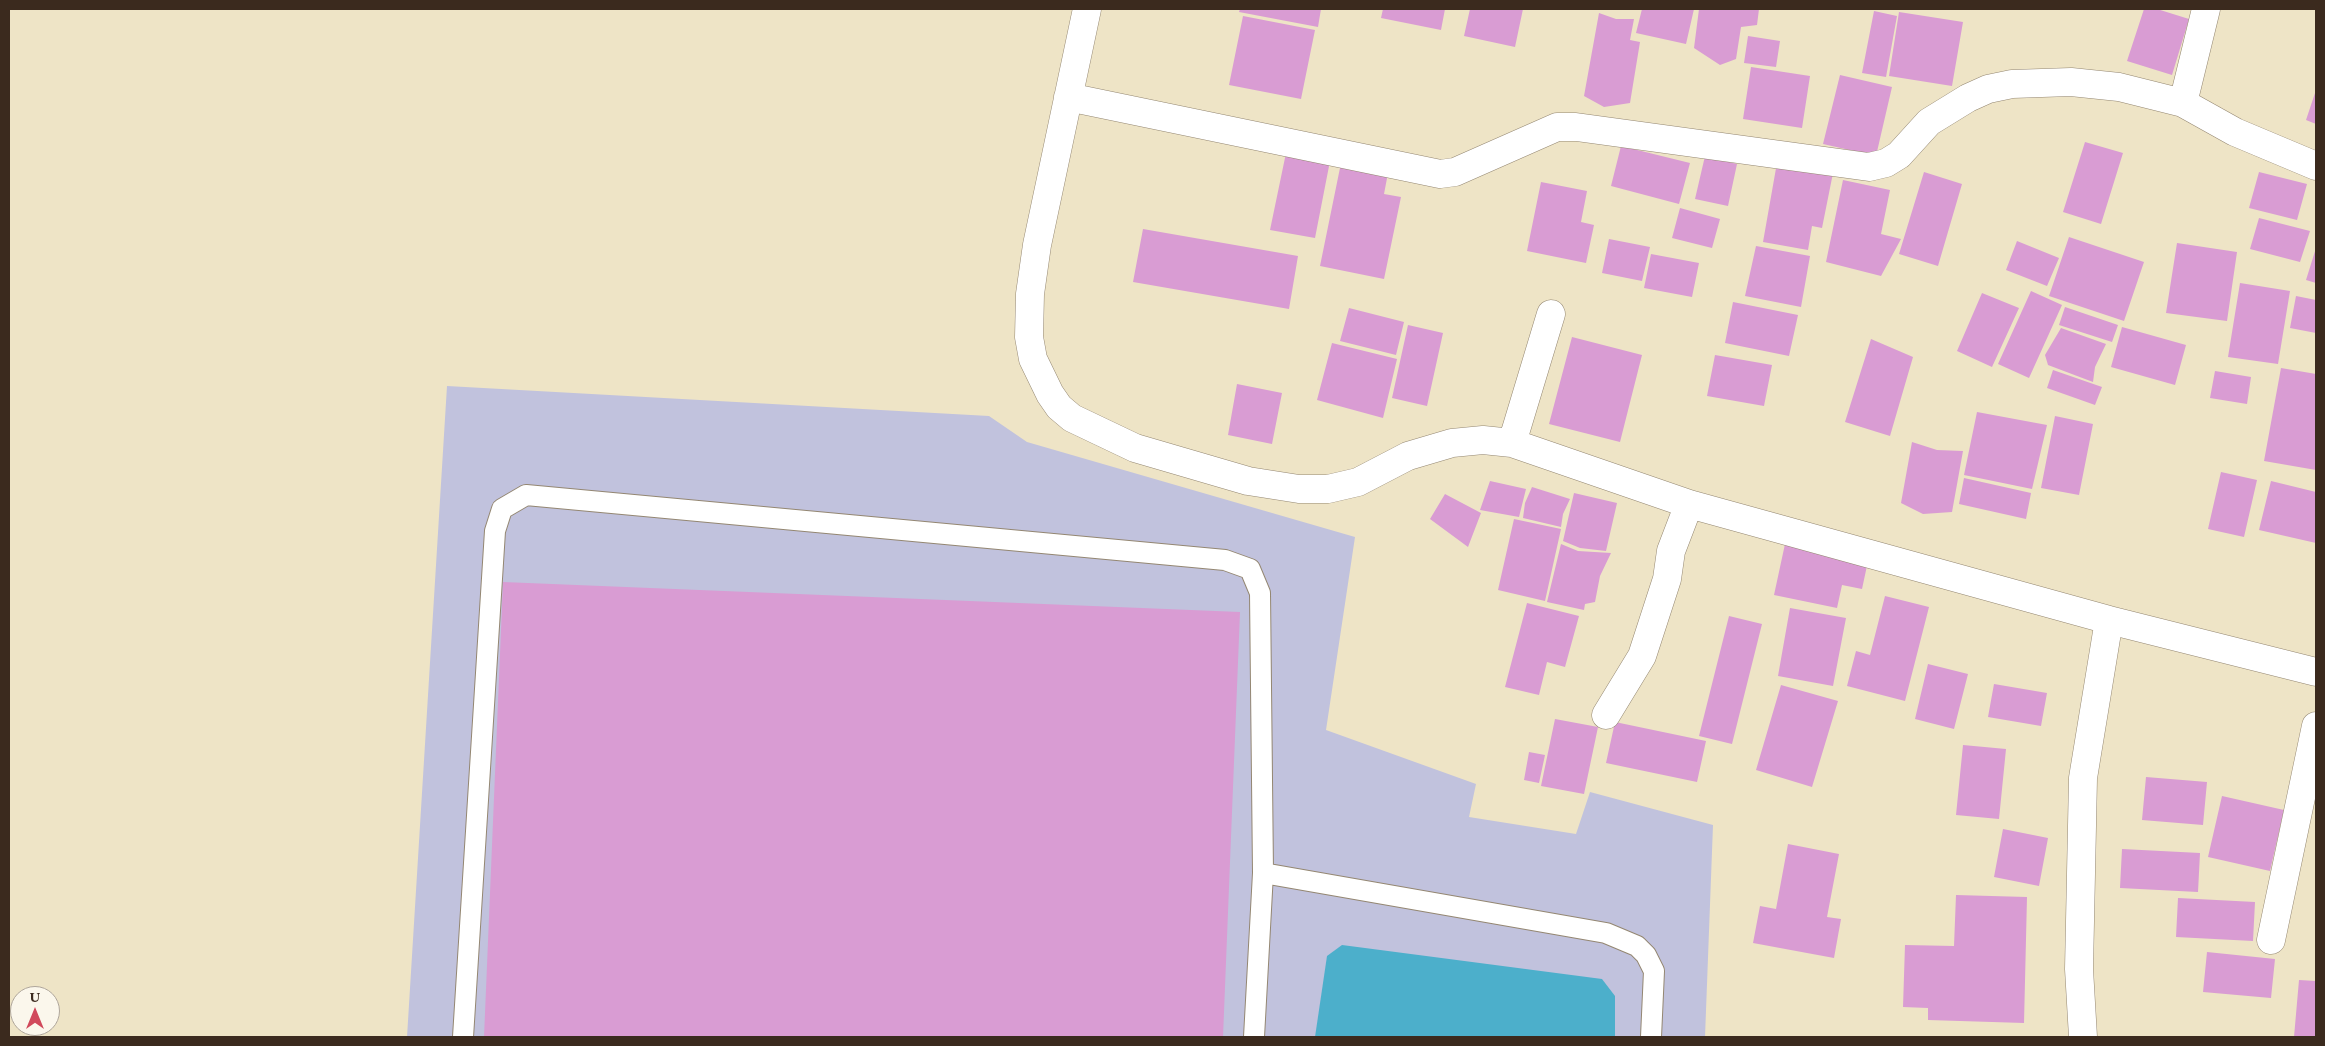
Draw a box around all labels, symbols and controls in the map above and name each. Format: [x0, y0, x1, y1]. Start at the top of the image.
north arrow [10, 986, 60, 1036]
text: U [30, 988, 40, 1006]

